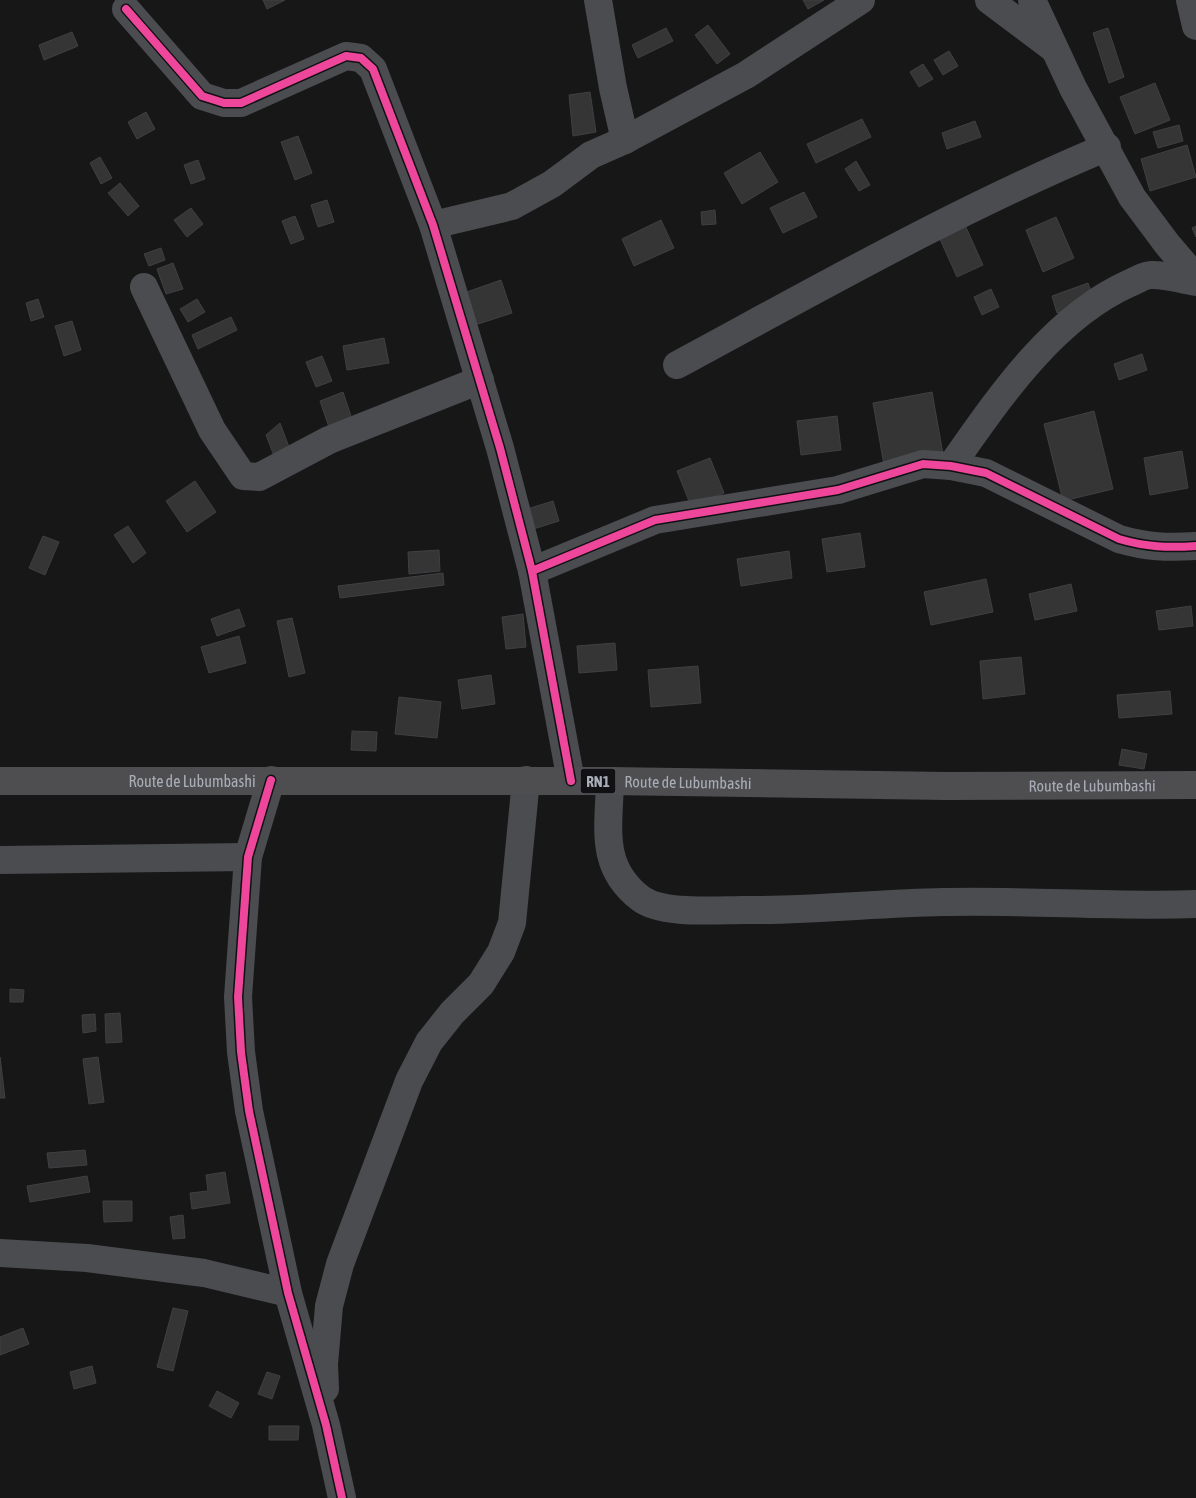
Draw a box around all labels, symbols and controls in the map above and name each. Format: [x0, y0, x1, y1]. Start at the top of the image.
road number: RN1 [580, 768, 616, 794]
street label: Route de Lubumbashi [128, 772, 256, 790]
street label: Route de Lubumbashi [624, 772, 752, 792]
street label: Route de Lubumbashi [1028, 776, 1156, 795]

